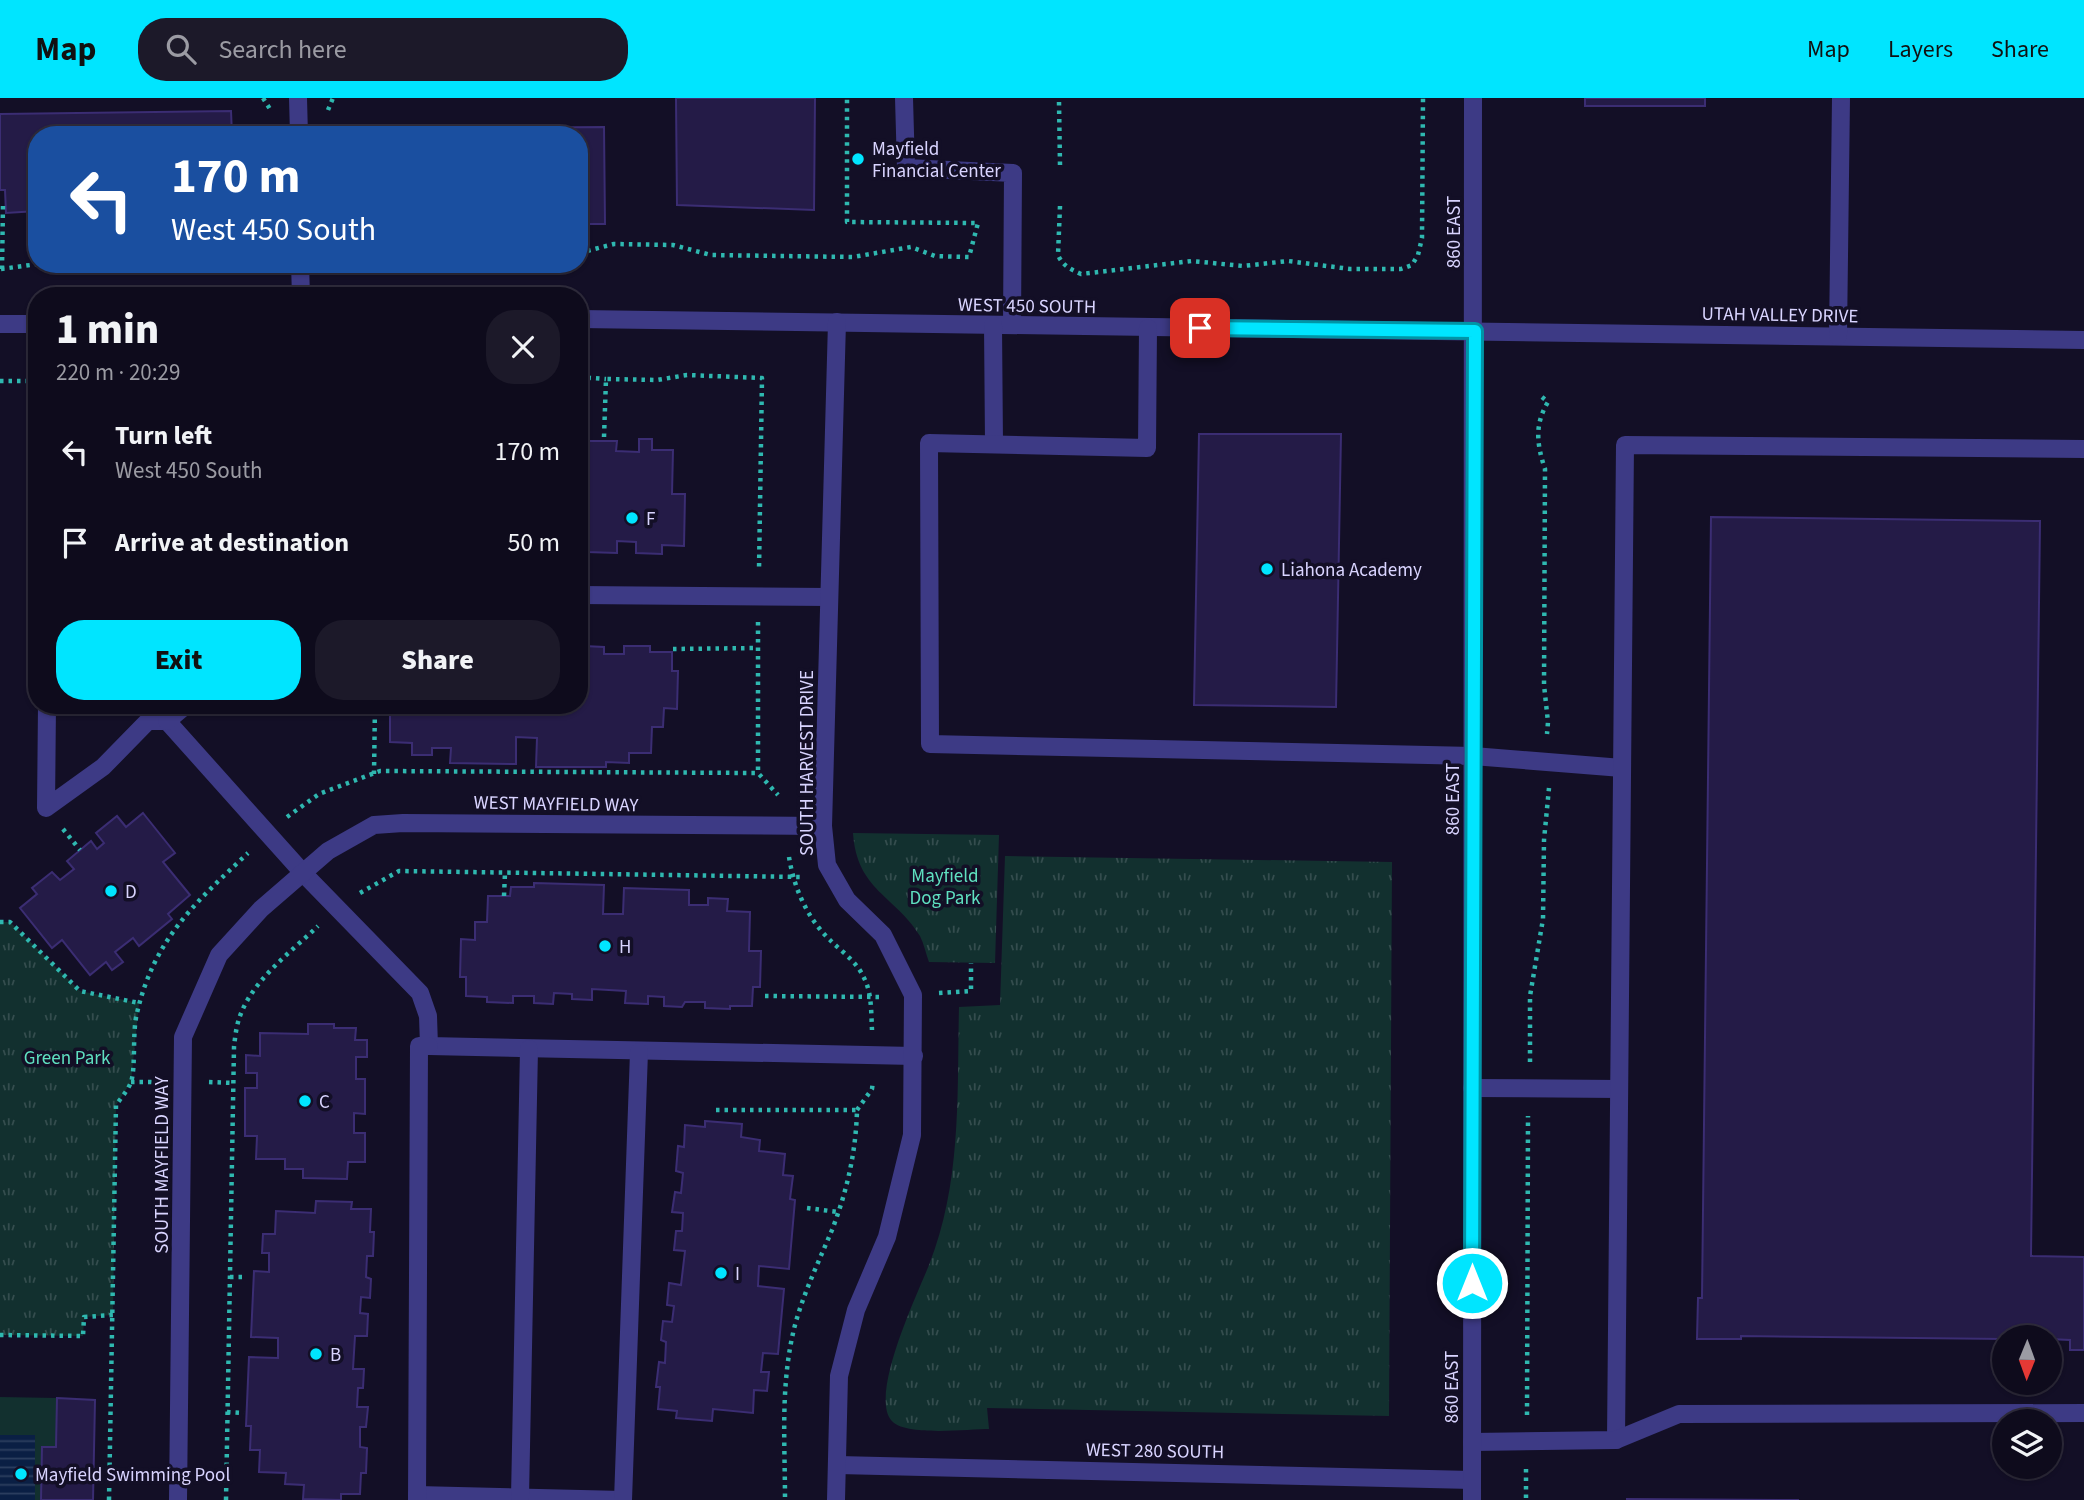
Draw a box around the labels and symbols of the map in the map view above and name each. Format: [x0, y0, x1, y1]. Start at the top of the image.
place label: Mayfield Financial Center [872, 136, 1001, 185]
marker: Mayfield Financial Center [850, 151, 866, 167]
street label: 860 EAST [1441, 196, 1468, 268]
street label: WEST 450 SOUTH [958, 292, 1096, 321]
pin [1170, 298, 1230, 358]
street label: UTAH VALLEY DRIVE [1701, 301, 1859, 330]
place label: F [646, 506, 655, 533]
marker: F [624, 510, 640, 526]
place label: Liahona Academy [1281, 557, 1422, 584]
marker: Liahona Academy [1259, 561, 1275, 577]
street label: SOUTH HARVEST DRIVE [794, 670, 821, 856]
street label: 860 EAST [1440, 763, 1467, 835]
street label: WEST MAYFIELD WAY [473, 790, 640, 819]
park label: Mayfield Dog Park [910, 863, 981, 912]
place label: D [125, 879, 137, 906]
marker: D [103, 883, 119, 899]
place label: H [619, 934, 631, 961]
marker: H [597, 938, 613, 954]
park label: Green Park [24, 1045, 111, 1072]
street label: SOUTH MAYFIELD WAY [149, 1075, 176, 1254]
place label: C [319, 1089, 330, 1116]
marker: C [297, 1093, 313, 1109]
position arrow [1435, 1246, 1509, 1320]
place label: I [735, 1261, 740, 1288]
marker: I [713, 1265, 729, 1281]
north arrow [1992, 1325, 2062, 1395]
place label: B [330, 1342, 341, 1369]
marker: B [308, 1346, 324, 1362]
street label: 860 EAST [1439, 1351, 1466, 1423]
street label: WEST 280 SOUTH [1086, 1437, 1224, 1466]
place label: Mayfield Swimming Pool [35, 1462, 230, 1489]
marker: Mayfield Swimming Pool [13, 1466, 29, 1482]

